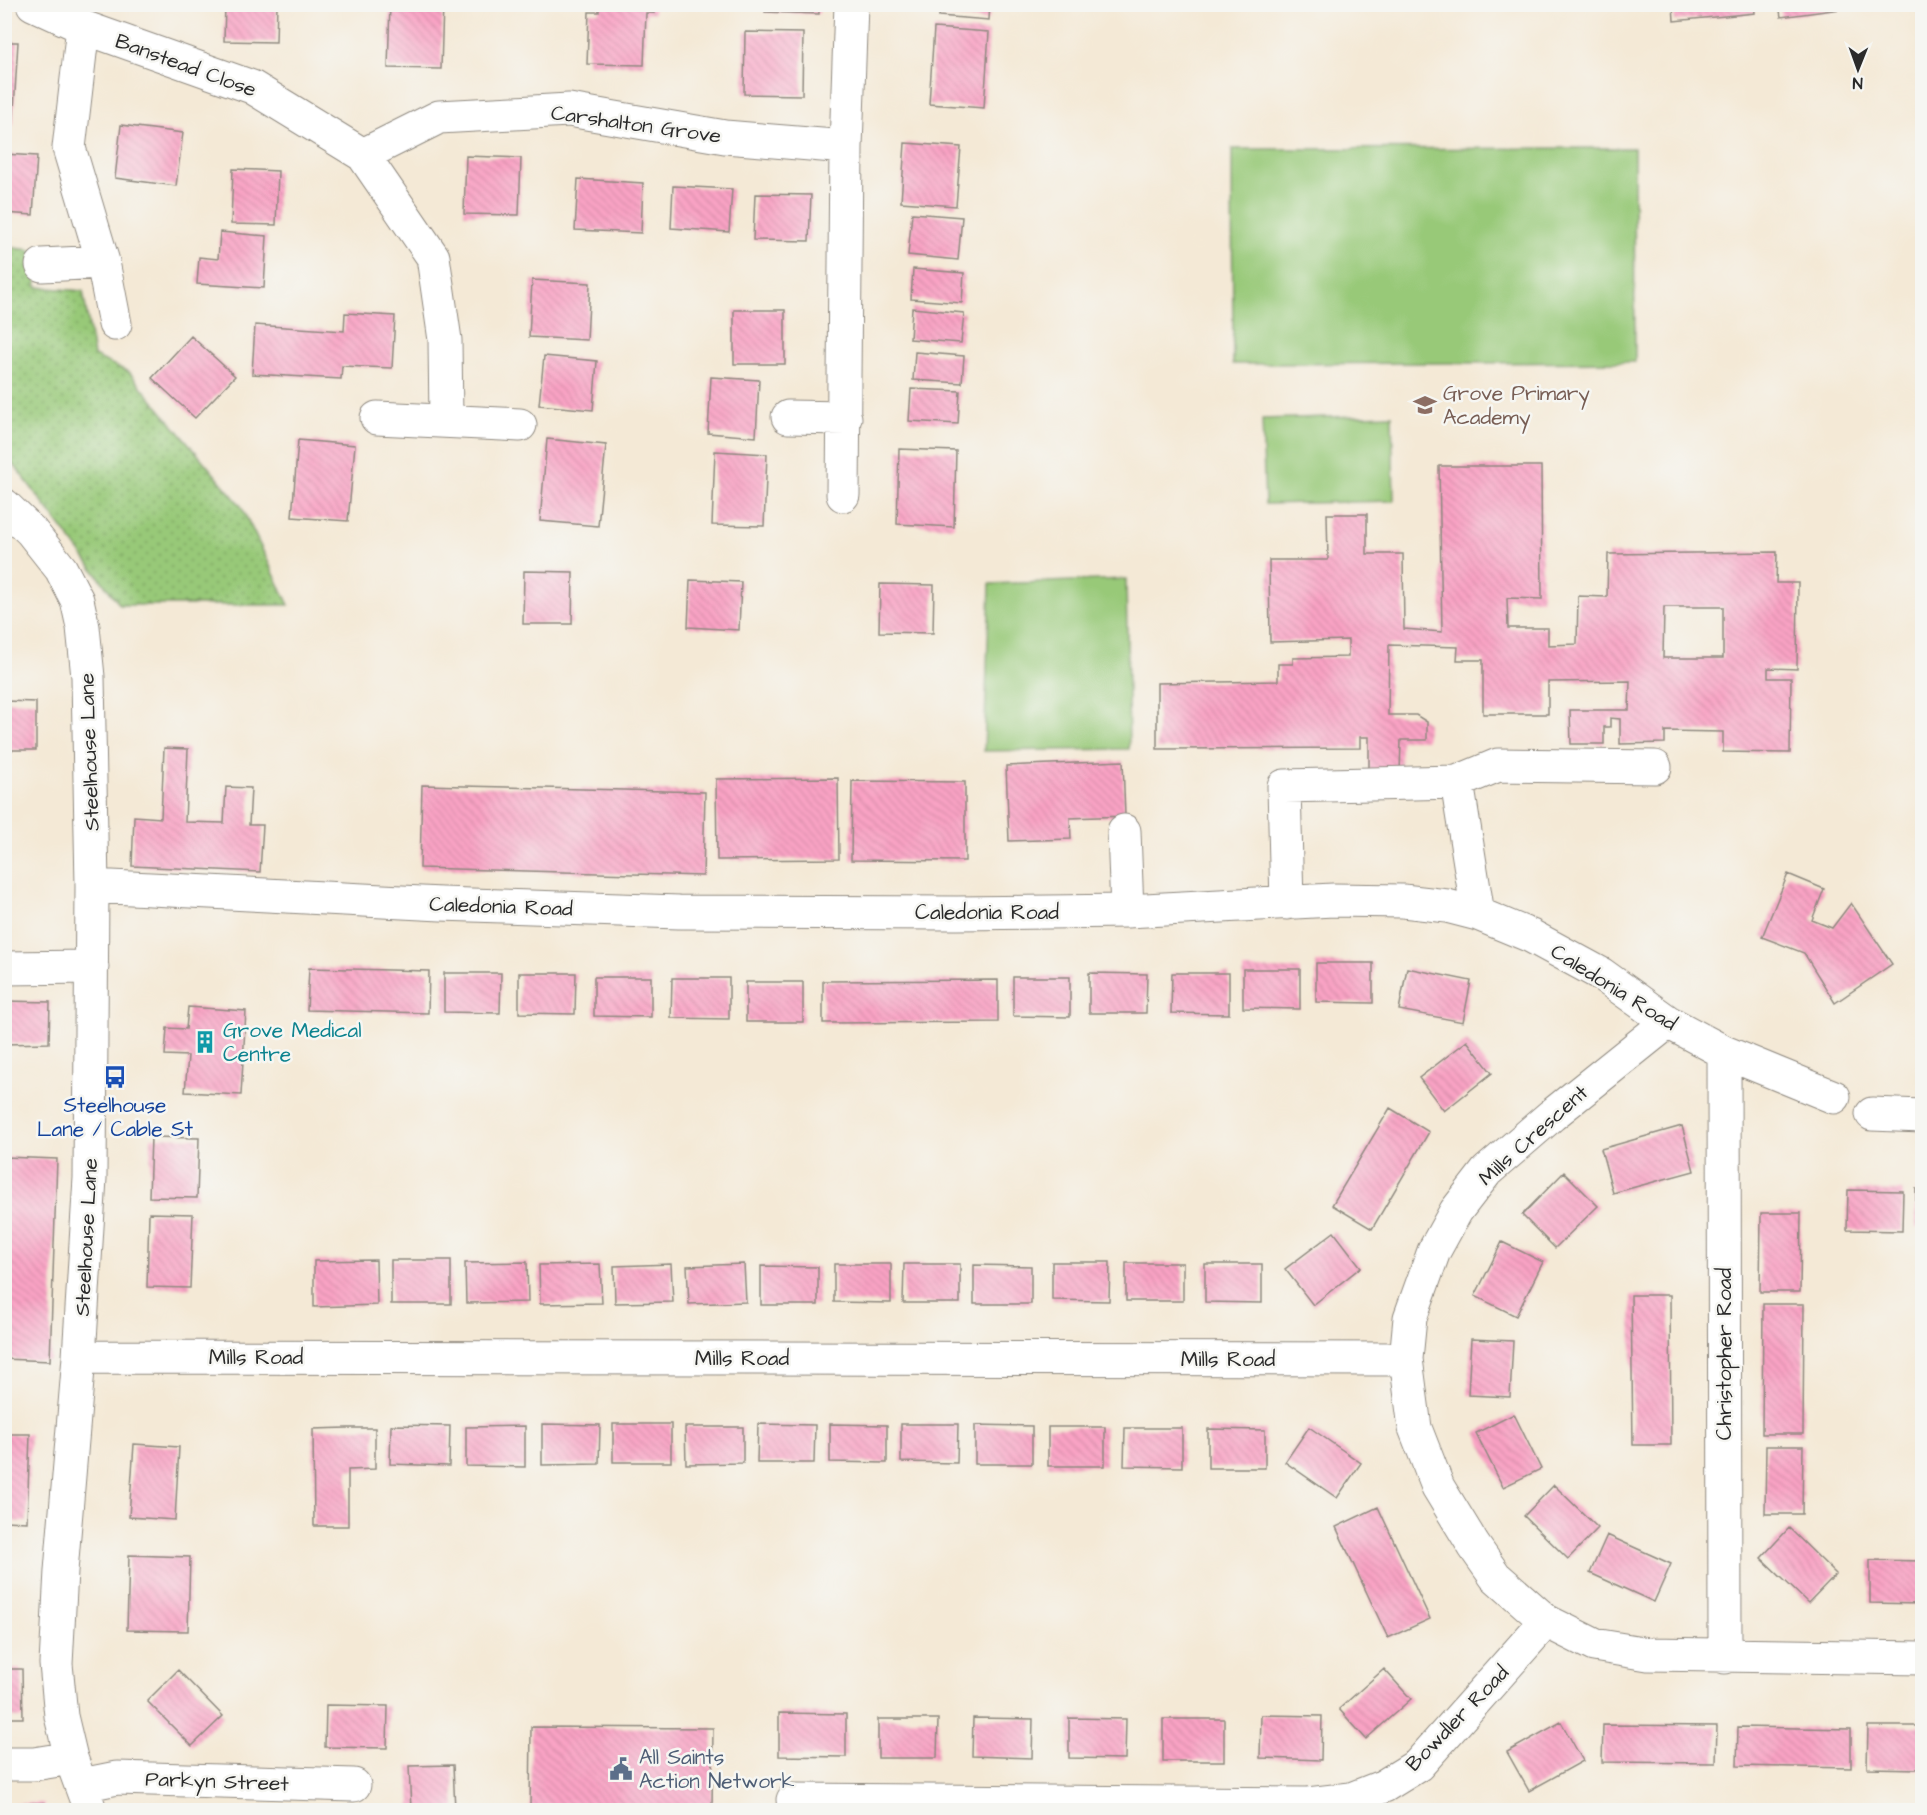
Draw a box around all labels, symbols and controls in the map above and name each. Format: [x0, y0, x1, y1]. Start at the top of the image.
street label: Banstead Close [111, 26, 260, 104]
north arrow [1828, 39, 1888, 99]
text: N [1853, 72, 1863, 94]
street label: Carshalton Grove [549, 98, 723, 151]
place label: Grove Primary Academy [1443, 379, 1590, 434]
school or university icon: Grove Primary Academy [1412, 392, 1438, 418]
street label: Steelhouse Lane [72, 672, 107, 832]
street label: Caledonia Road [429, 889, 574, 924]
street label: Caledonia Road [915, 898, 1059, 927]
street label: Caledonia Road [1545, 937, 1683, 1038]
place label: Grove Medical Centre [223, 1016, 362, 1069]
building icon: Grove Medical Centre [192, 1029, 218, 1055]
bus stop icon: Steelhouse Lane / Cable St [102, 1064, 128, 1090]
street label: Mills Crescent [1472, 1078, 1595, 1192]
place label: Steelhouse Lane / Cable St [37, 1091, 193, 1144]
street label: Steelhouse Lane [68, 1157, 105, 1317]
street label: Christopher Road [1710, 1267, 1740, 1440]
street label: Mills Road [209, 1343, 303, 1372]
street label: Mills Road [695, 1344, 789, 1373]
street label: Mills Road [1181, 1345, 1275, 1374]
street label: Bowdler Road [1399, 1659, 1516, 1778]
place label: All Saints Action Network [639, 1743, 795, 1796]
public building icon: All Saints Action Network [608, 1756, 634, 1782]
street label: Parkyn Street [145, 1764, 290, 1801]

